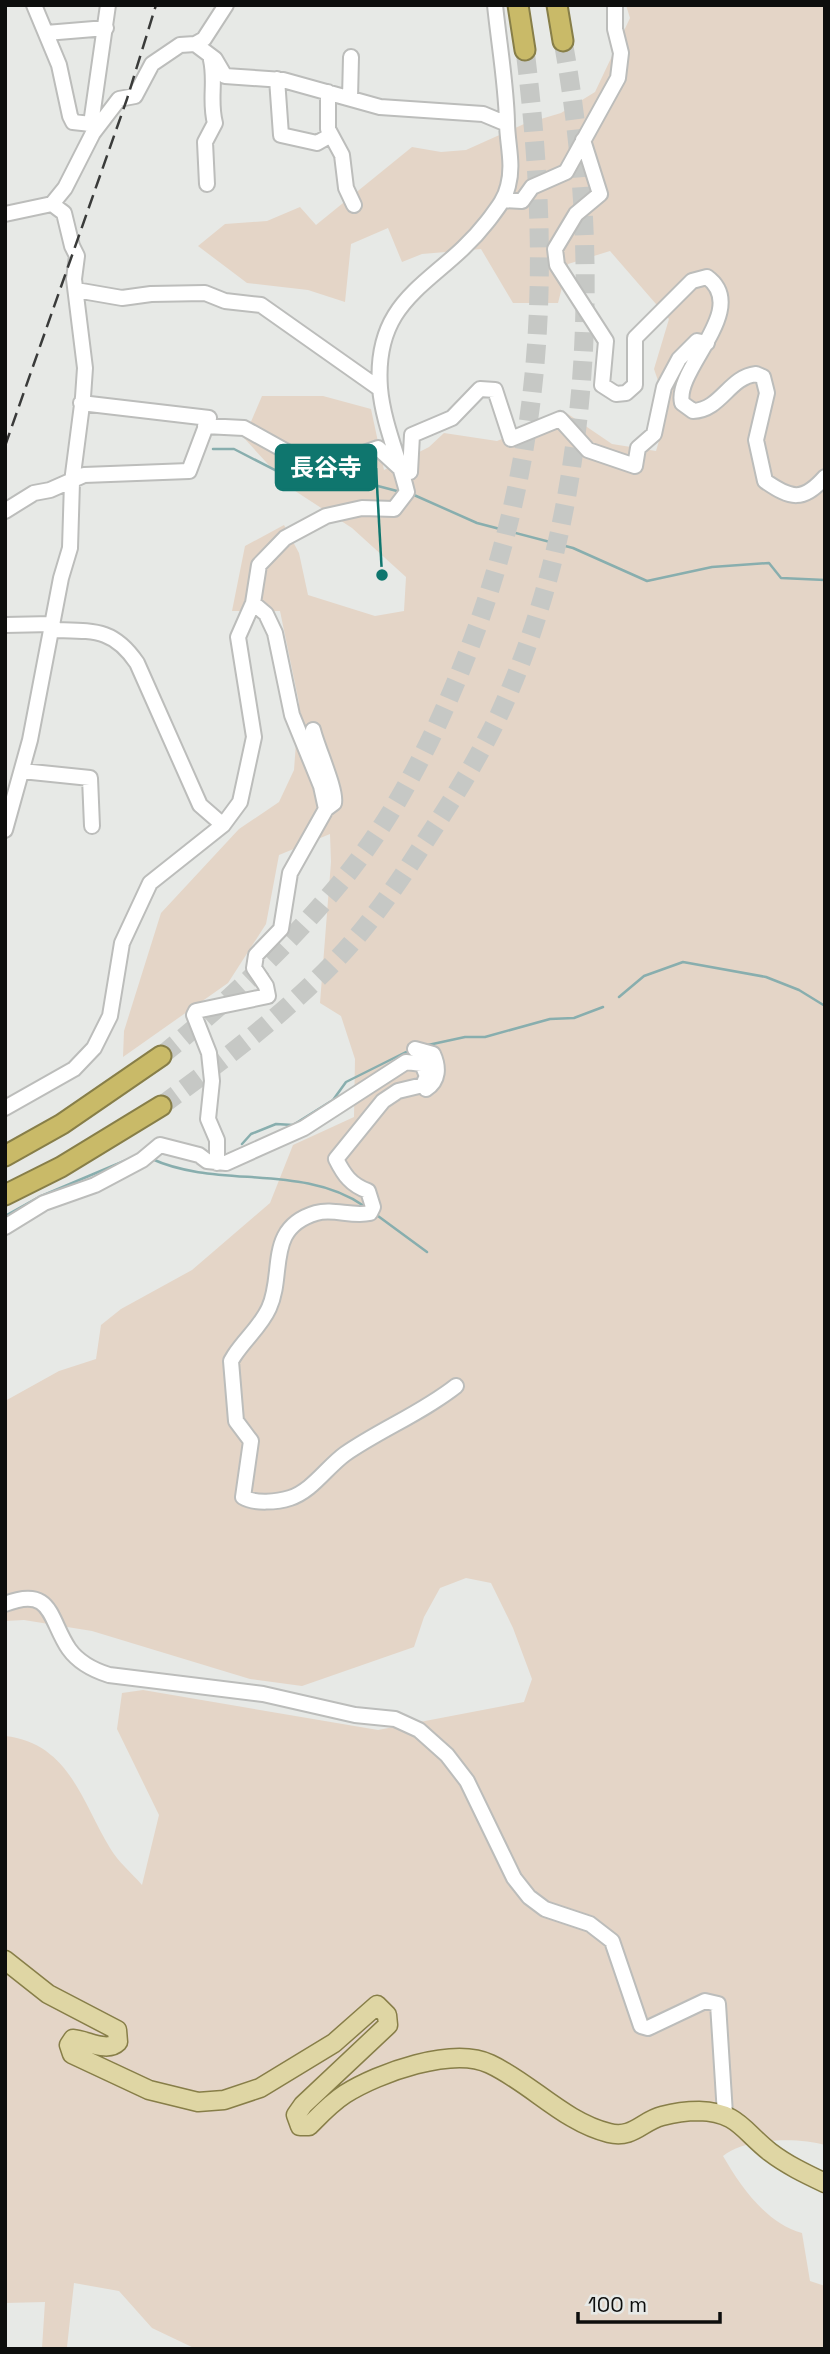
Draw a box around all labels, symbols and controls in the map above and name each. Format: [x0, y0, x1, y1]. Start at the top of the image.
callout: 長谷寺 [276, 445, 376, 490]
text: 長谷寺 [290, 452, 362, 483]
scale bar [578, 2280, 720, 2324]
text: 100 m [588, 2291, 647, 2318]

